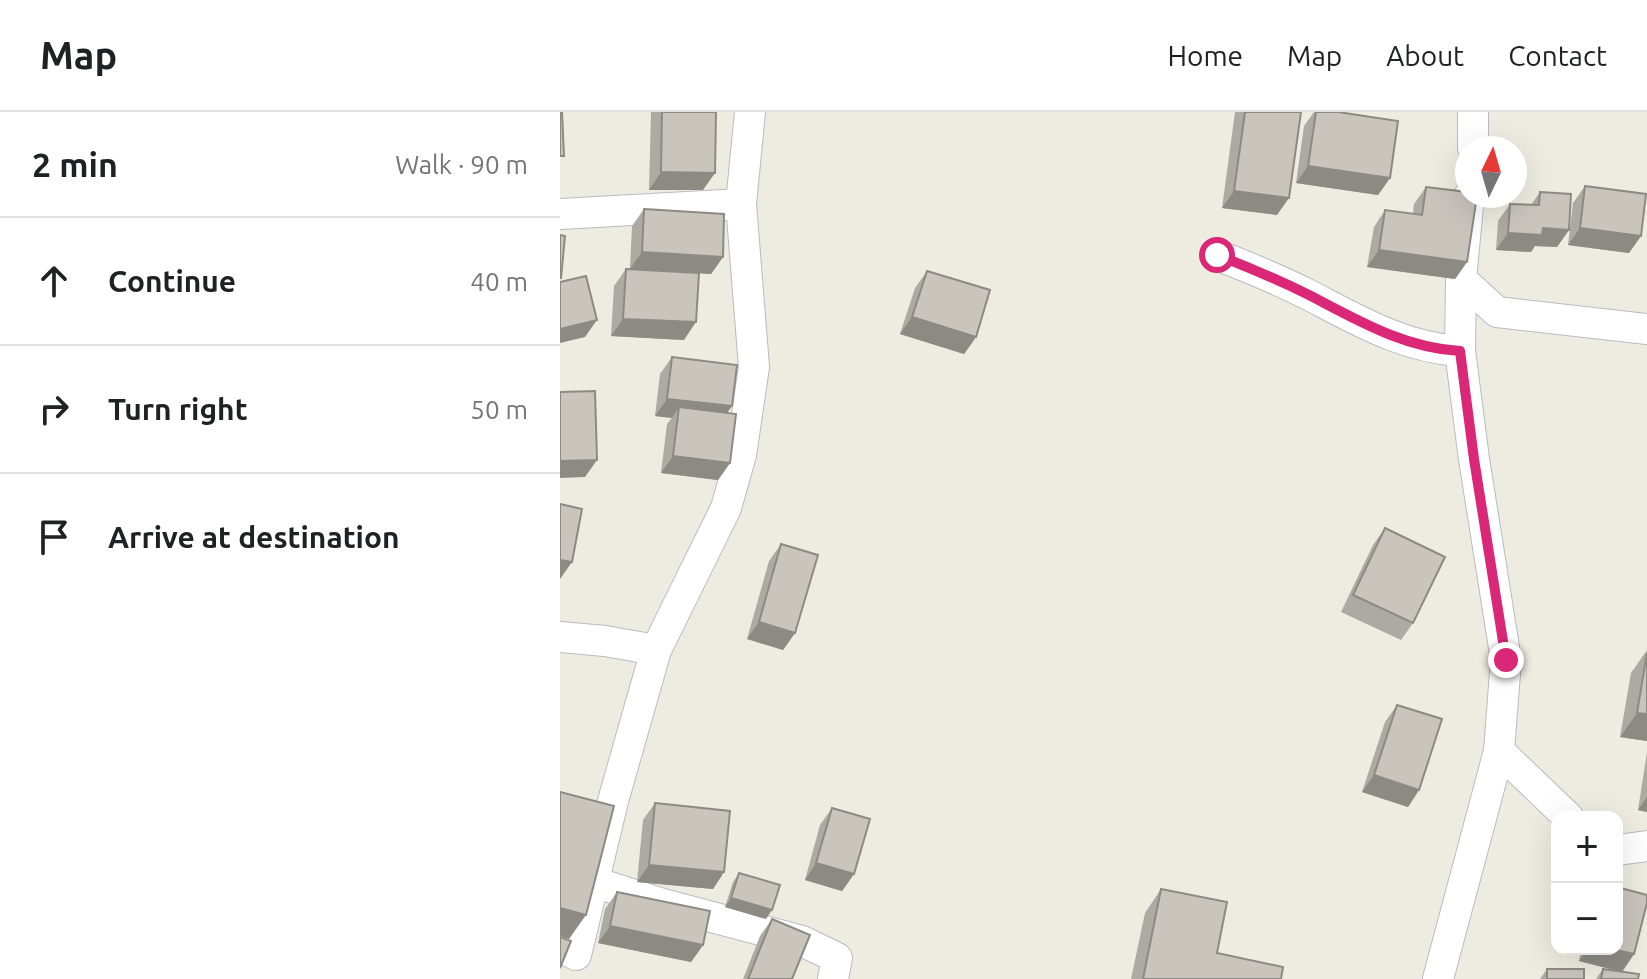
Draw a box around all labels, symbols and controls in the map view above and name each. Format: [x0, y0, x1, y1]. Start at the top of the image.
text: Map [40, 34, 117, 76]
text: Home [1168, 40, 1243, 71]
text: Map [1287, 40, 1342, 71]
text: About [1386, 40, 1464, 71]
text: Contact [1508, 40, 1607, 71]
north arrow [1455, 136, 1527, 208]
text: 2 min [32, 145, 118, 183]
text: Walk · 90 m [395, 150, 528, 179]
route start [1199, 237, 1235, 273]
icon: ahead [32, 259, 76, 303]
text: Continue [108, 264, 236, 298]
text: 40 m [470, 267, 528, 296]
icon: right [32, 387, 76, 431]
text: Turn right [108, 392, 248, 426]
text: 50 m [470, 395, 528, 424]
icon: arrive [32, 515, 76, 559]
text: Arrive at destination [108, 520, 400, 554]
route end [1488, 642, 1524, 678]
map controls [1551, 811, 1623, 955]
button: + [1551, 811, 1623, 883]
button: − [1551, 883, 1623, 955]

